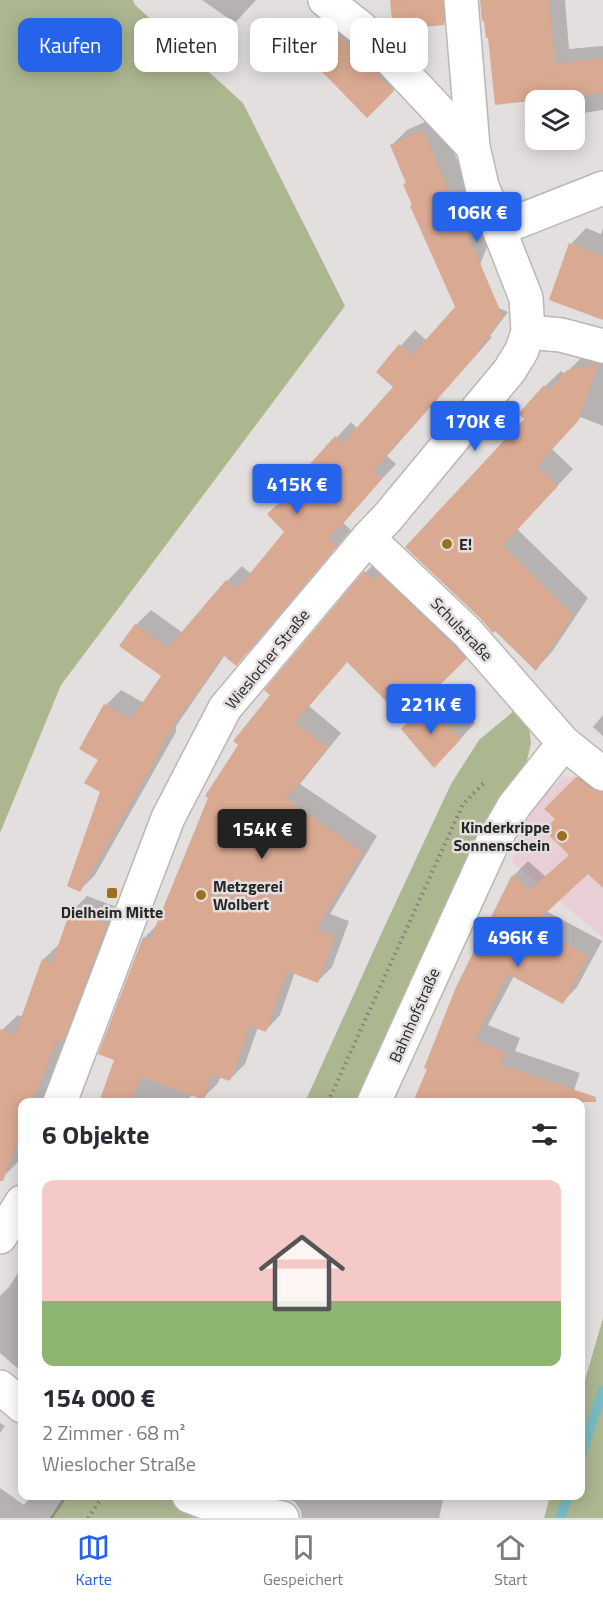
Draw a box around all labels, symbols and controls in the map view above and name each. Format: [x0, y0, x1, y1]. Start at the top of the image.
chip: Kaufen [18, 18, 122, 72]
chip: Mieten [134, 18, 238, 72]
chip: Filter [250, 18, 338, 72]
chip: Neu [350, 18, 428, 72]
map controls [525, 90, 585, 150]
button: layers [525, 90, 585, 150]
pin: 106K € [428, 192, 526, 243]
text: 106K € [446, 196, 508, 227]
pin: 170K € [426, 401, 524, 452]
text: 170K € [444, 405, 506, 436]
pin: 415K € [248, 464, 346, 515]
text: 415K € [266, 468, 328, 499]
place label: E! [459, 532, 472, 556]
marker: E! [440, 537, 454, 551]
street label: Schulstraße [425, 592, 499, 666]
street label: Wieslocher Straße [219, 604, 315, 714]
pin: 221K € [382, 684, 480, 735]
text: 221K € [400, 688, 462, 719]
pin: 154K € [213, 809, 311, 860]
text: 154K € [231, 813, 293, 844]
place label: Kinderkrippe Sonnenschein [453, 815, 550, 857]
marker: Kinderkrippe Sonnenschein [555, 829, 569, 843]
place label: Metzgerei Wolbert [213, 874, 283, 916]
marker: Dielheim Mitte [105, 886, 119, 900]
marker: Metzgerei Wolbert [194, 888, 208, 902]
place label: Dielheim Mitte [61, 900, 163, 924]
pin: 496K € [469, 917, 567, 968]
text: 496K € [487, 921, 549, 952]
street label: Bahnhofstraße [382, 964, 446, 1066]
text: 6 Objekte [42, 1115, 149, 1154]
icon: filters [528, 1118, 561, 1151]
icon: home [248, 1219, 356, 1327]
text: 154 000 € [42, 1378, 155, 1417]
text: 2 Zimmer · 68 m² [42, 1417, 185, 1448]
text: Wieslocher Straße [42, 1448, 196, 1479]
tab: Karte [76, 1531, 112, 1591]
tab: Gespeichert [263, 1531, 343, 1591]
tab: Start [494, 1531, 527, 1591]

